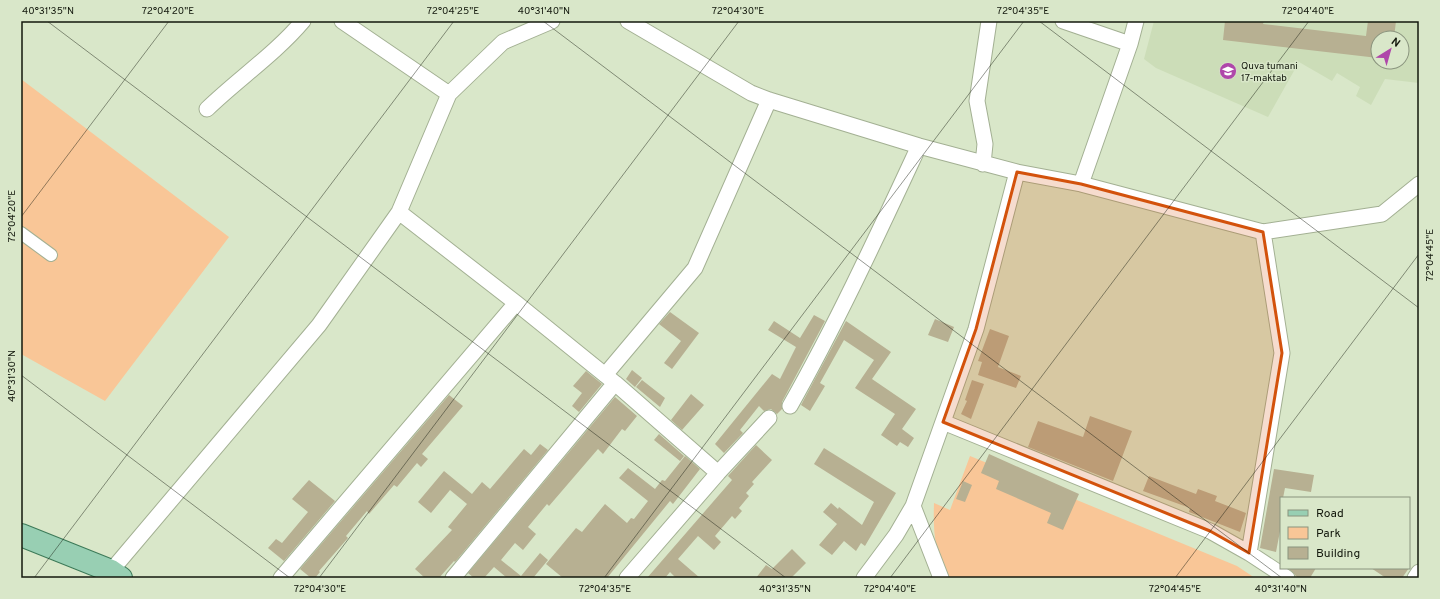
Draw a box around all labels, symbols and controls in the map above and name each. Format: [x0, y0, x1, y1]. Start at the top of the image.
text: 40°31'35"N [22, 5, 74, 18]
text: 72°04'20"E [142, 5, 194, 18]
text: 72°04'25"E [427, 5, 479, 18]
text: 40°31'40"N [518, 5, 570, 18]
text: 72°04'30"E [712, 5, 764, 18]
text: 72°04'35"E [997, 5, 1049, 18]
text: 72°04'40"E [1282, 5, 1334, 18]
north arrow [1370, 30, 1410, 70]
text: N [1388, 35, 1403, 51]
place label: Quva tumani 17-maktab [1241, 60, 1298, 85]
school or university icon: Quva tumani 17-maktab [1218, 61, 1238, 81]
text: 72°04'20"E [6, 190, 19, 242]
text: 72°04'45"E [1424, 229, 1437, 281]
text: 40°31'30"N [6, 350, 19, 402]
legend [1280, 497, 1410, 569]
text: Road [1316, 506, 1344, 522]
text: Park [1316, 526, 1341, 542]
text: Building [1316, 546, 1360, 562]
text: 72°04'30"E [294, 583, 346, 596]
text: 72°04'35"E [579, 583, 631, 596]
text: 40°31'35"N [759, 583, 811, 596]
text: 72°04'40"E [864, 583, 916, 596]
text: 72°04'45"E [1149, 583, 1201, 596]
text: 40°31'40"N [1255, 583, 1307, 596]

